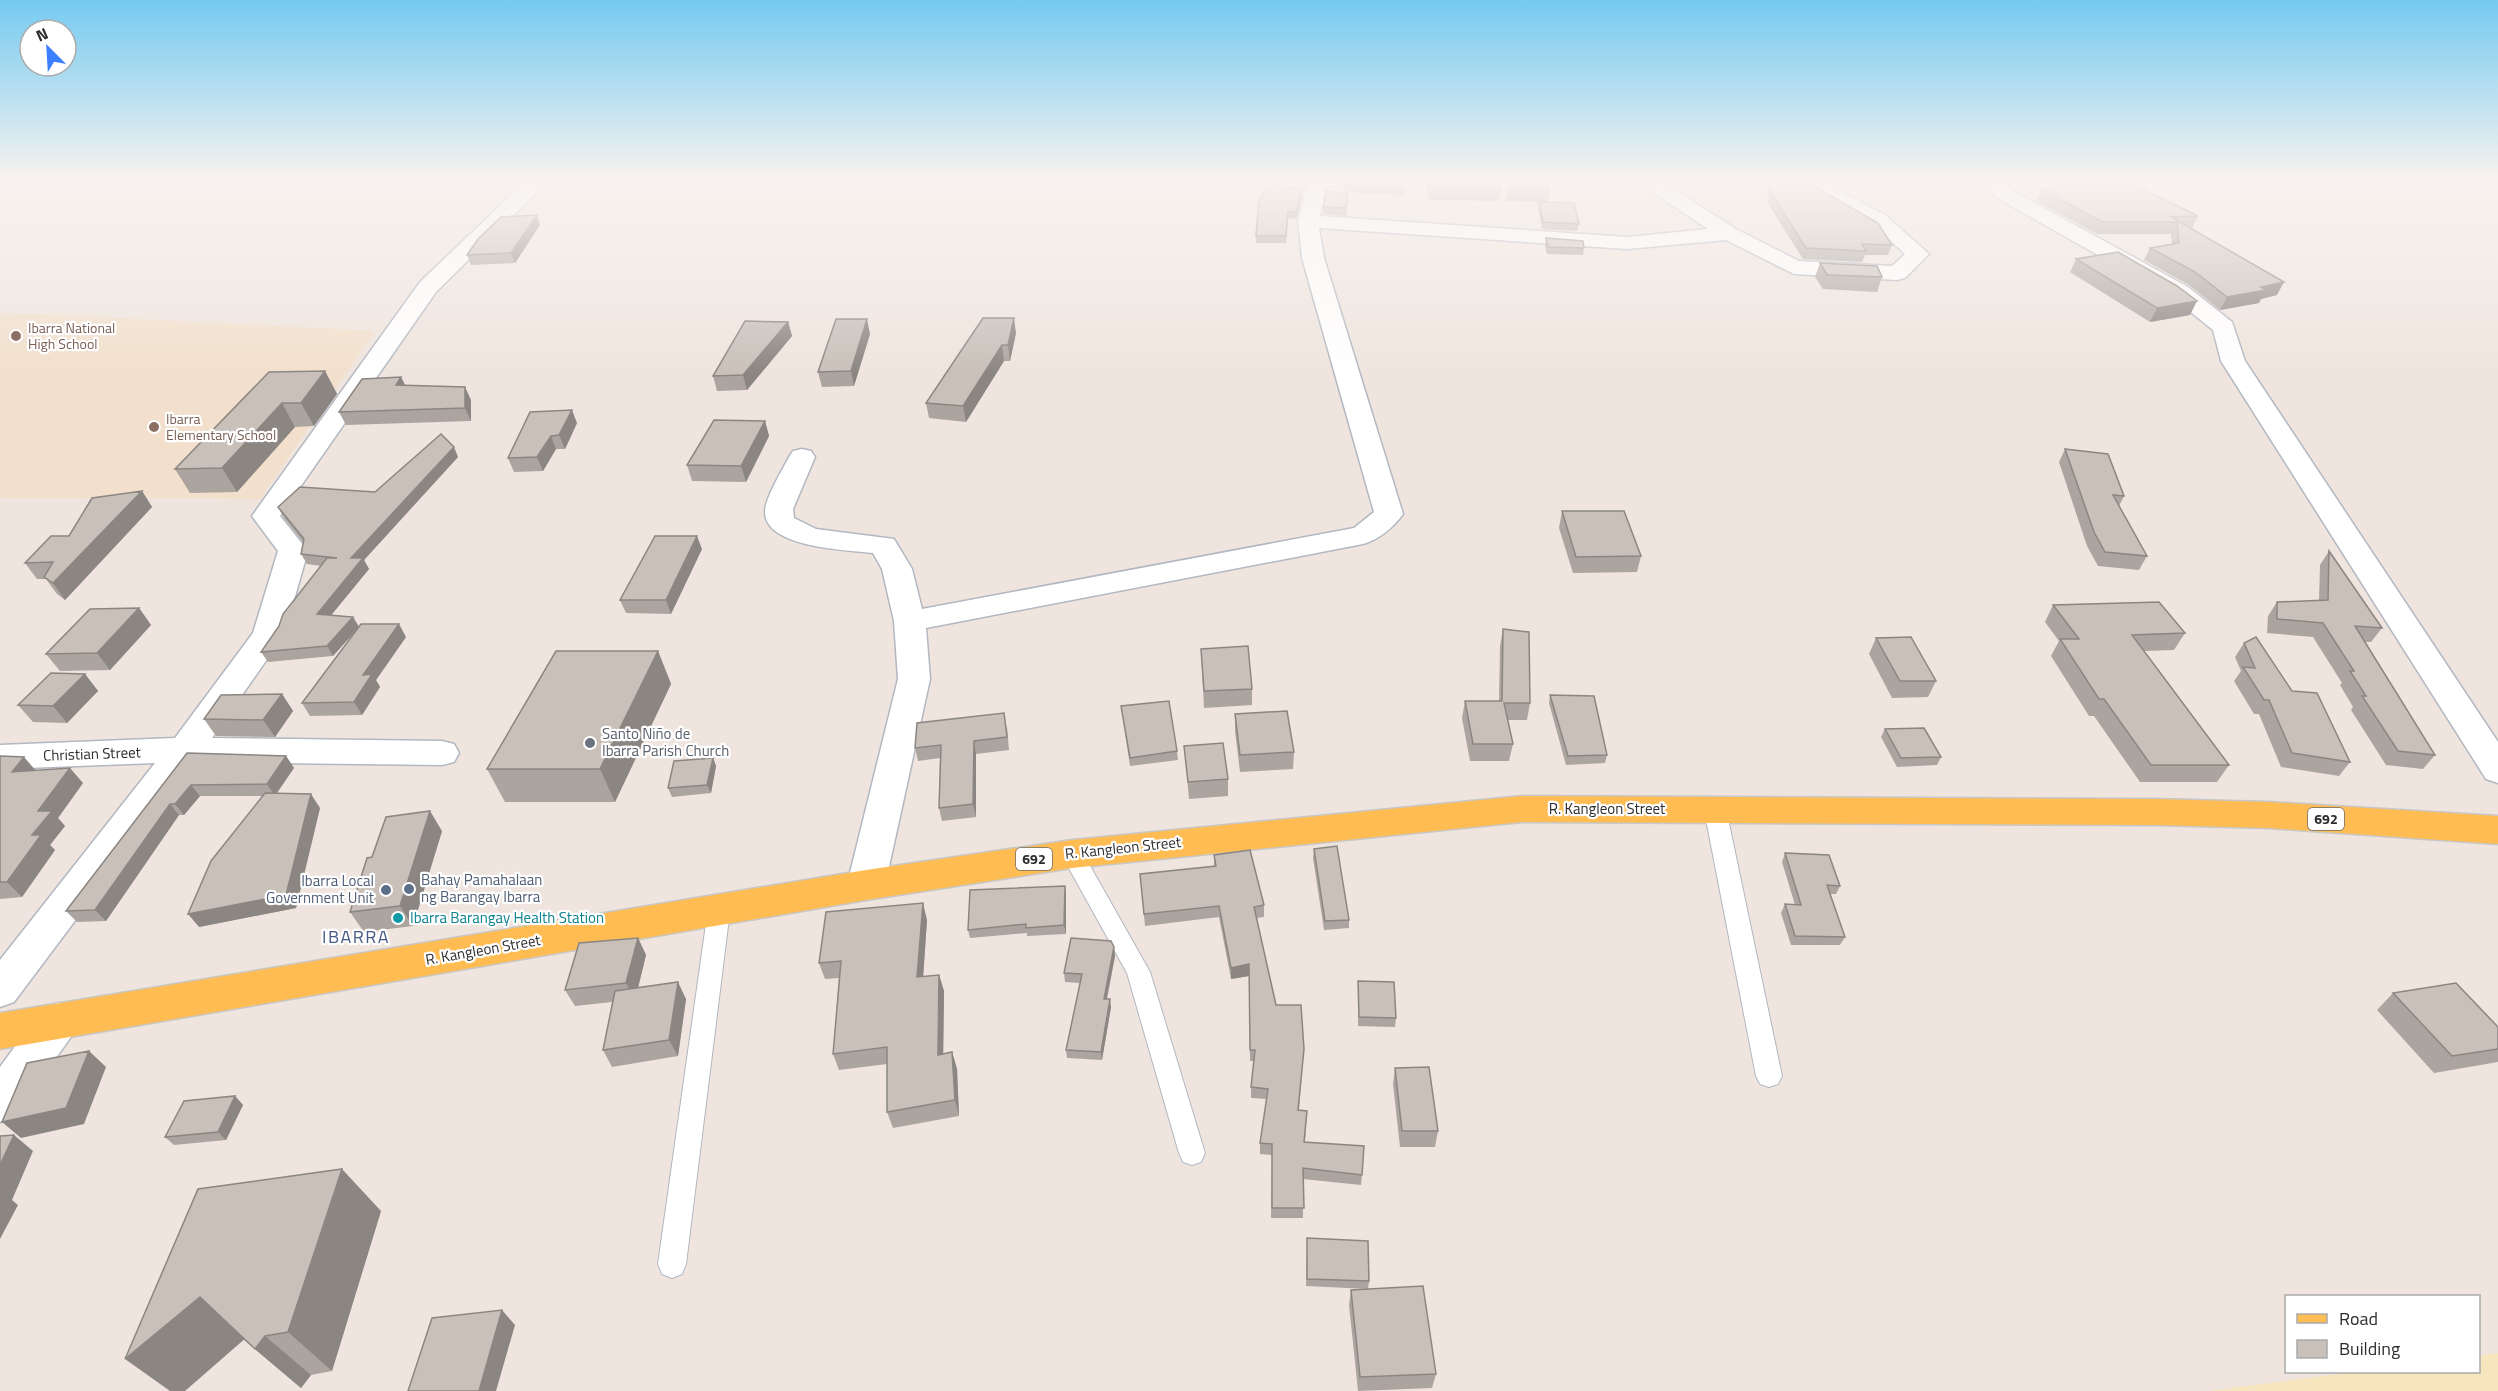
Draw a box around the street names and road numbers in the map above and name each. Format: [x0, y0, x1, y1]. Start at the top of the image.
street label: Christian Street [43, 740, 142, 767]
street label: R. Kangleon Street [1549, 797, 1666, 820]
road number: 692 [2308, 808, 2344, 830]
street label: R. Kangleon Street [1064, 830, 1183, 865]
road number: 692 [1016, 848, 1052, 870]
street label: R. Kangleon Street [424, 928, 543, 971]

